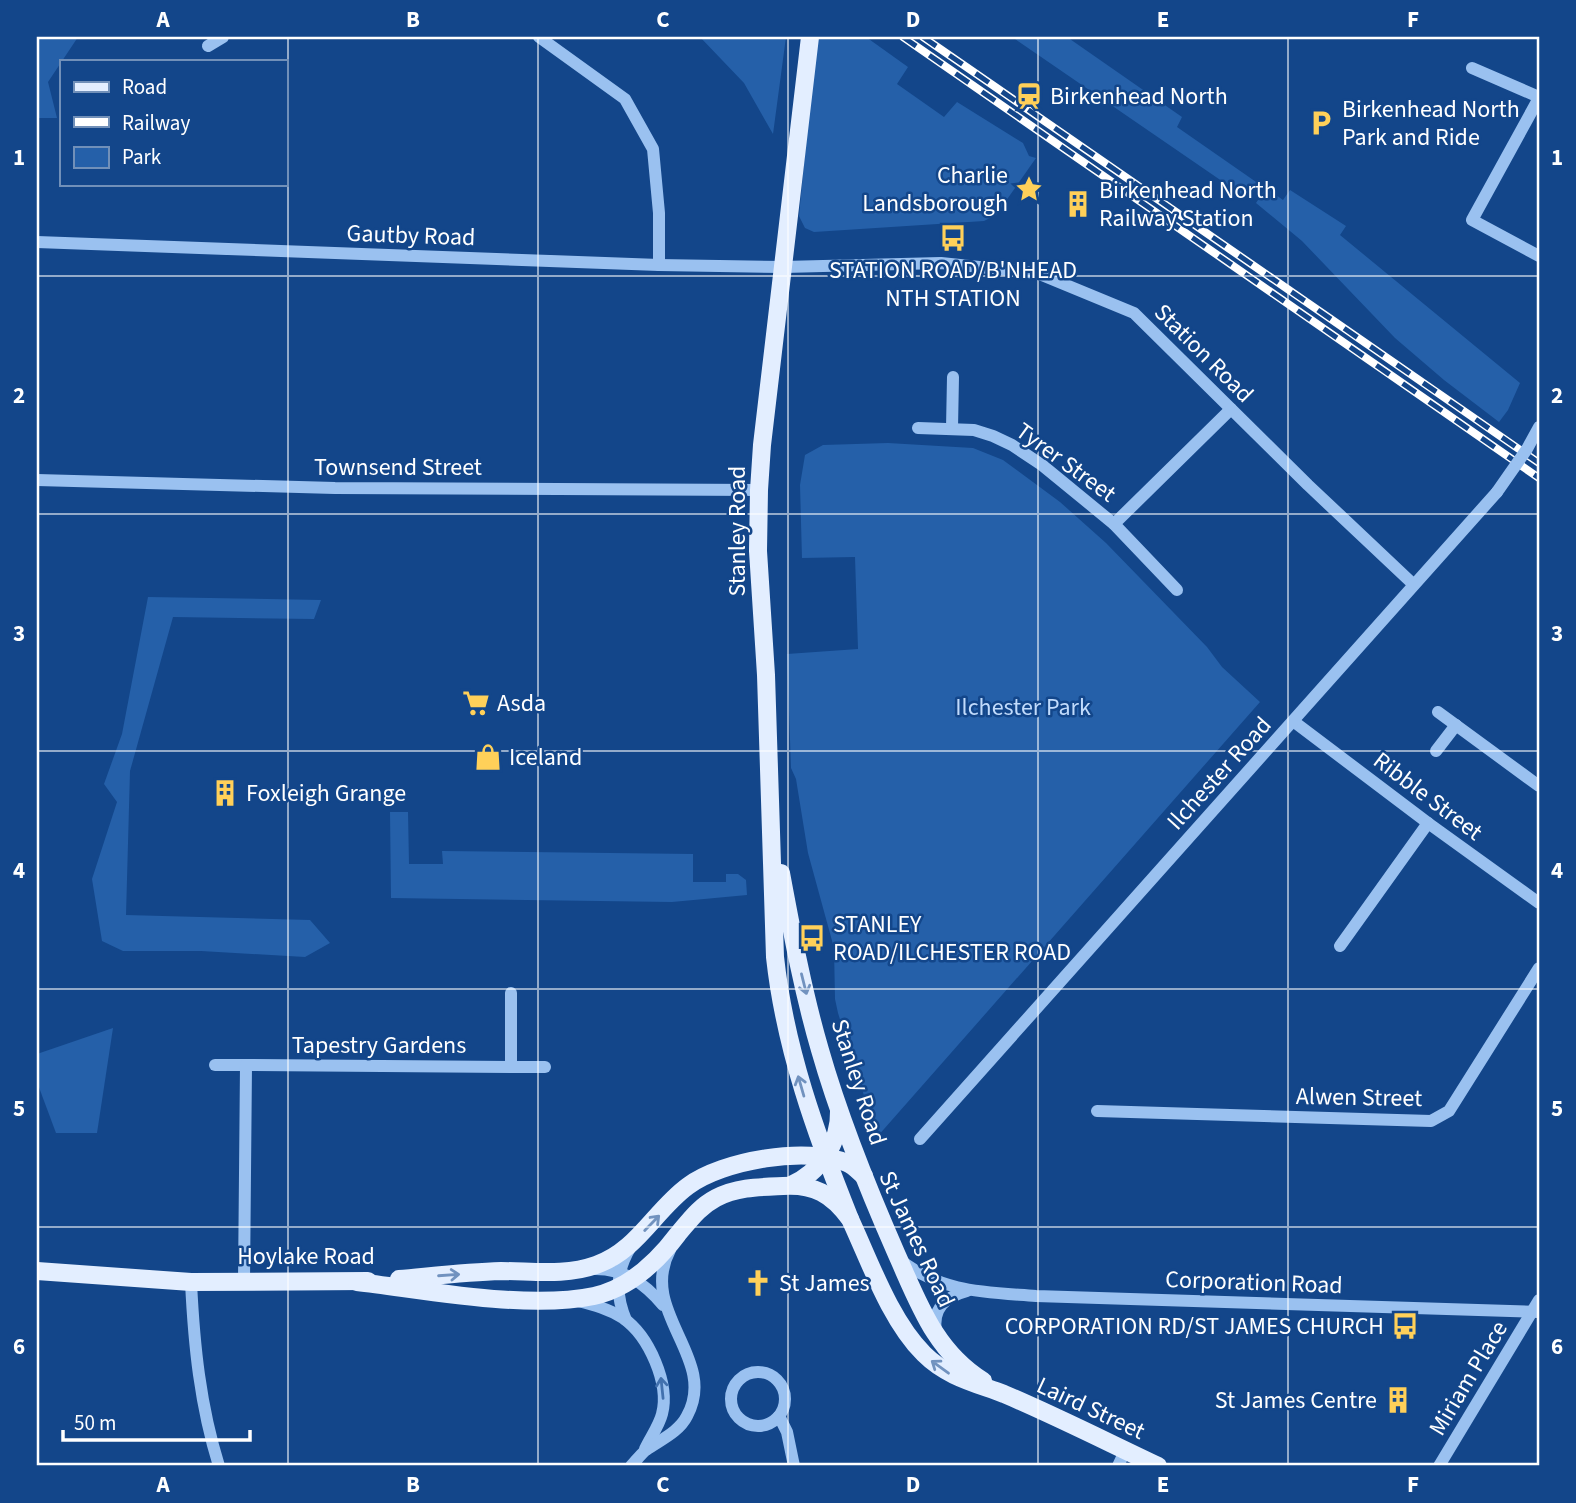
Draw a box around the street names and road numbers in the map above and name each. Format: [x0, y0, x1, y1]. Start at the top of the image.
street label: Gautby Road [346, 216, 476, 255]
street label: Station Road [1146, 296, 1261, 411]
street label: Tyrer Street [1008, 414, 1123, 511]
street label: Townsend Street [314, 450, 482, 485]
street label: Stanley Road [720, 466, 755, 596]
street label: Ilchester Road [1159, 709, 1280, 838]
street label: Ribble Street [1366, 744, 1490, 849]
street label: Stanley Road [822, 1015, 895, 1150]
street label: Tapestry Gardens [292, 1028, 466, 1063]
street label: Alwen Street [1296, 1079, 1422, 1116]
street label: St James Road [870, 1165, 963, 1313]
street label: Hoylake Road [237, 1239, 375, 1274]
street label: Corporation Road [1165, 1262, 1343, 1303]
street label: Miriam Place [1420, 1314, 1517, 1442]
street label: Laird Street [1031, 1368, 1151, 1449]

